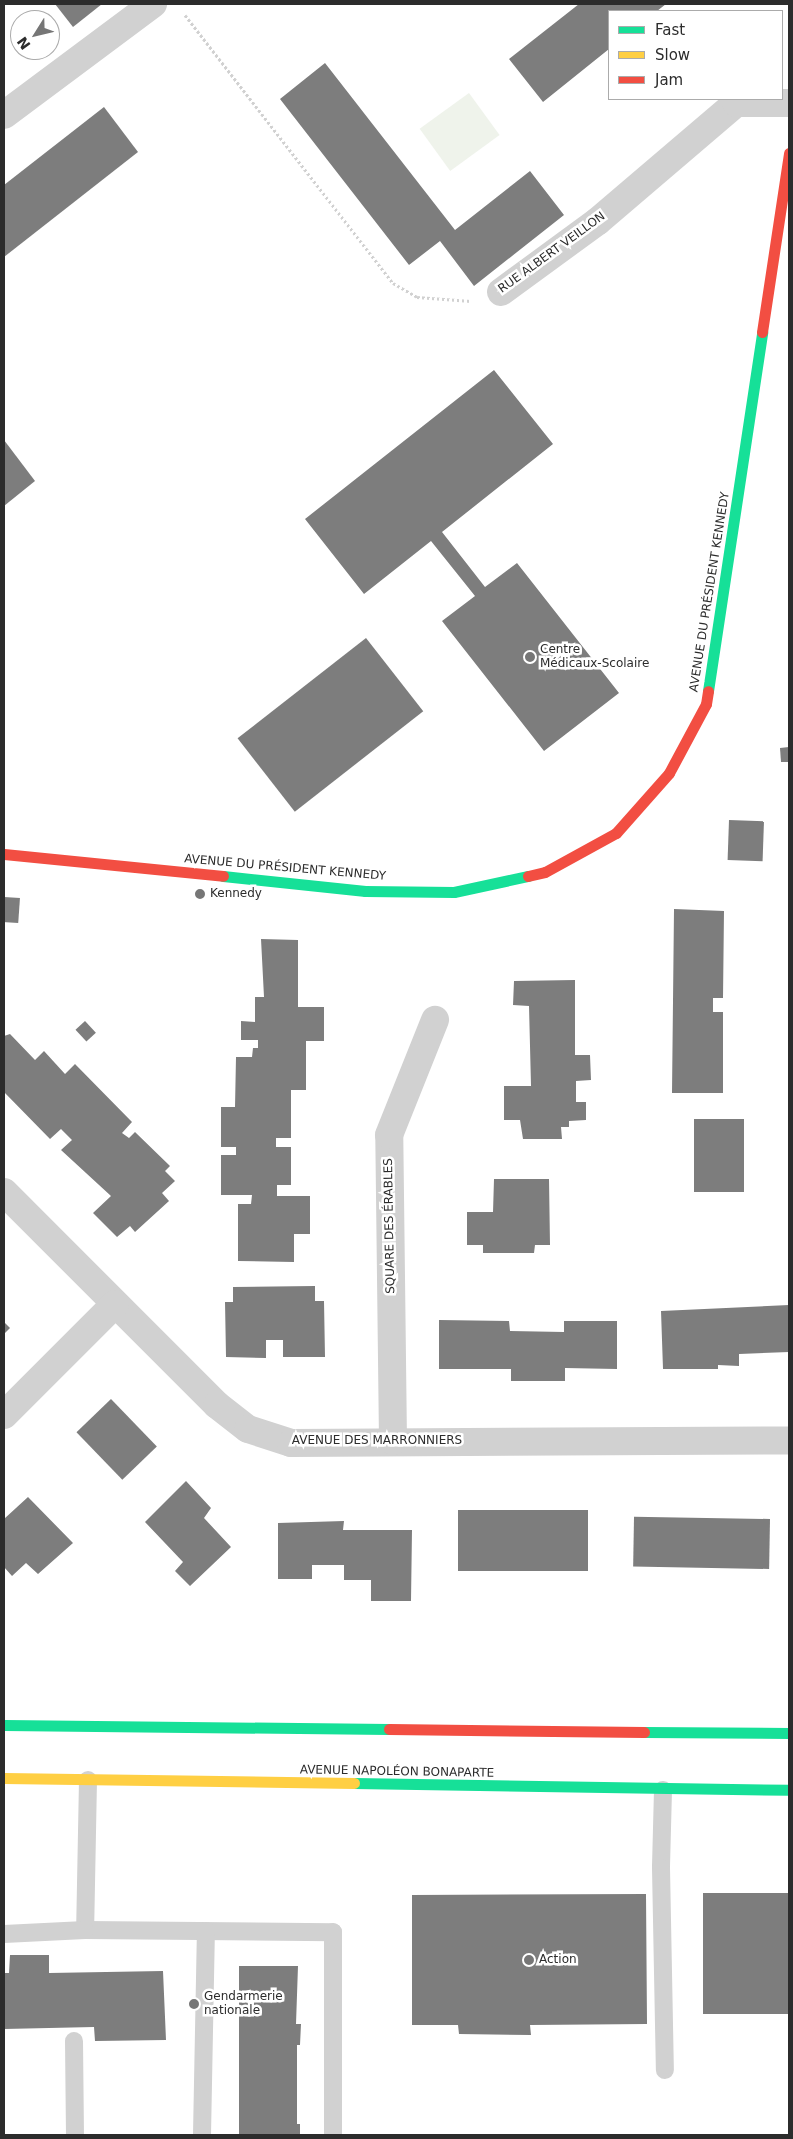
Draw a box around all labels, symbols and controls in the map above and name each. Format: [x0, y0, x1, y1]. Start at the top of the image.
north arrow [10, 10, 60, 60]
legend [608, 10, 783, 100]
text: Fast [655, 21, 685, 39]
text: N [14, 34, 34, 53]
text: Slow [655, 46, 690, 64]
text: Jam [655, 71, 683, 89]
street label: RUE ALBERT VEILLON [496, 209, 608, 297]
street label: AVENUE DU PRÉSIDENT KENNEDY [687, 491, 733, 693]
place label: Centre Médicaux-Scolaire [540, 643, 649, 671]
marker: Centre Médicaux-Scolaire [524, 651, 536, 663]
street label: AVENUE DU PRÉSIDENT KENNEDY [184, 852, 386, 884]
place label: Kennedy [210, 887, 262, 901]
marker: Kennedy [194, 888, 206, 900]
street label: SQUARE DES ÉRABLES [382, 1158, 398, 1294]
street label: AVENUE DES MARRONNIERS [292, 1434, 462, 1448]
street label: AVENUE NAPOLÉON BONAPARTE [300, 1763, 494, 1781]
place label: Action [539, 1953, 577, 1967]
marker: Action [523, 1954, 535, 1966]
place label: Gendarmerie nationale [204, 1990, 283, 2018]
marker: Gendarmerie nationale [188, 1998, 200, 2010]

